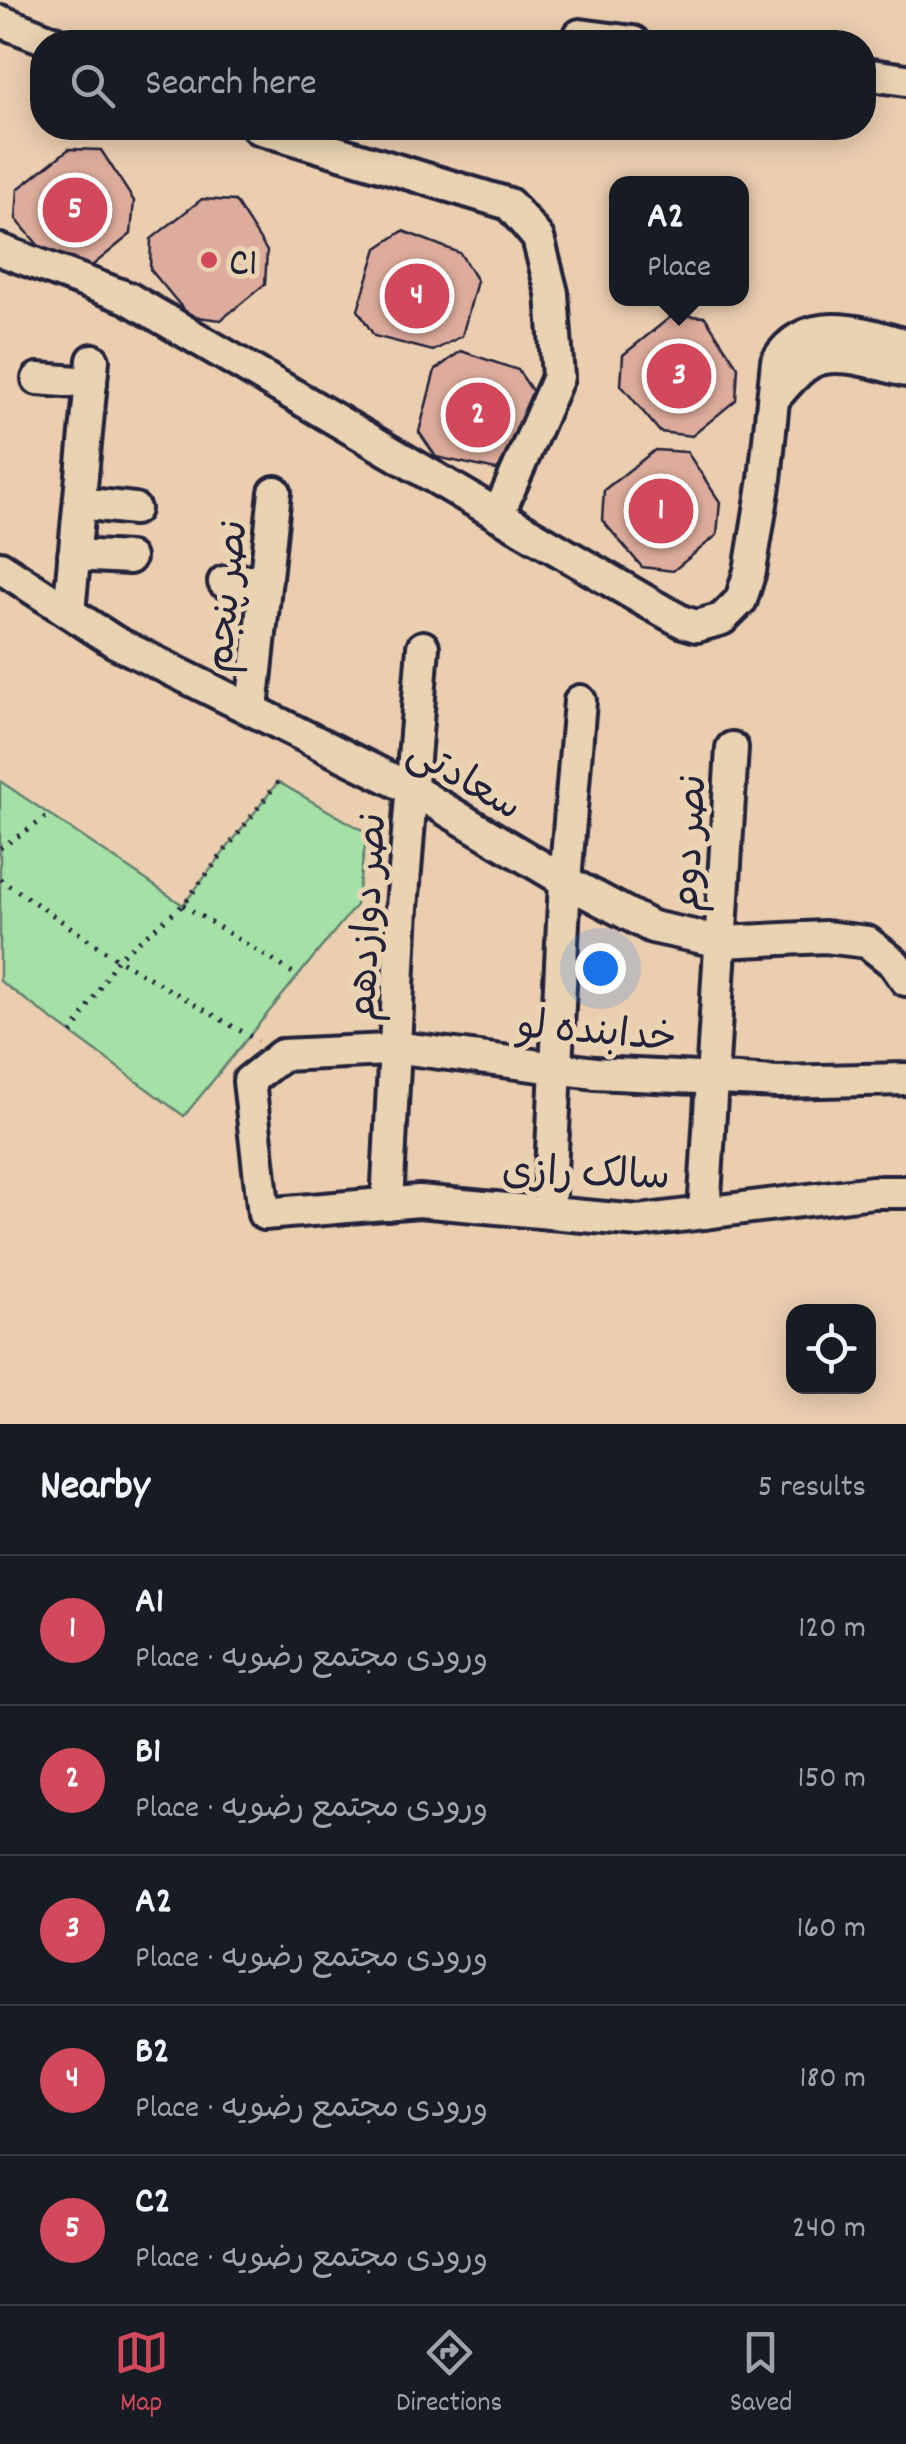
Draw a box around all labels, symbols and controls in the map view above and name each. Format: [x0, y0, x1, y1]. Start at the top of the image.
search box [30, 30, 876, 140]
icon: search [65, 58, 120, 113]
text: Search here [145, 58, 317, 113]
pin: 5 [42, 172, 108, 248]
popup [609, 176, 749, 306]
text: A2 [647, 191, 684, 246]
place label: C1 [229, 238, 258, 295]
text: Place [647, 246, 711, 292]
marker: C1 [198, 249, 220, 271]
pin: 4 [384, 258, 450, 334]
pin: 3 [646, 338, 712, 414]
pin: 2 [446, 378, 510, 452]
pin: 1 [628, 474, 694, 548]
street label: نصر پنجم [194, 517, 267, 676]
street label: سعادتی [395, 727, 530, 838]
street label: نصر دوم [661, 773, 726, 914]
street label: نصر دوازدهم [338, 812, 405, 1023]
your location [575, 943, 626, 994]
street label: خدابنده لو [512, 1000, 679, 1071]
street label: سالک رازی [501, 1146, 671, 1209]
map controls [786, 1304, 876, 1394]
button: locate [786, 1304, 876, 1394]
text: Nearby [40, 1459, 150, 1519]
text: 5 results [758, 1466, 866, 1512]
text: A1 [135, 1576, 164, 1631]
text: 1 [69, 1607, 76, 1653]
text: 120 m [798, 1607, 866, 1653]
text: Place · ورودی مجتمع رضویه [135, 1637, 488, 1683]
text: B1 [135, 1726, 161, 1781]
text: 2 [66, 1757, 79, 1803]
text: 150 m [797, 1757, 866, 1803]
text: Place · ورودی مجتمع رضویه [135, 1787, 488, 1833]
text: A2 [135, 1876, 172, 1931]
text: 3 [65, 1907, 80, 1953]
text: 160 m [797, 1907, 866, 1953]
text: Place · ورودی مجتمع رضویه [135, 1937, 488, 1983]
text: B2 [135, 2026, 170, 2081]
text: 4 [66, 2057, 79, 2103]
text: 180 m [799, 2057, 866, 2103]
text: Place · ورودی مجتمع رضویه [135, 2087, 488, 2133]
text: C2 [135, 2176, 170, 2231]
text: 5 [65, 2207, 80, 2253]
text: 240 m [792, 2207, 866, 2253]
text: Place · ورودی مجتمع رضویه [135, 2237, 488, 2283]
tab: Map [114, 2325, 169, 2425]
tab: Directions [396, 2325, 502, 2425]
tab: Saved [730, 2325, 792, 2425]

